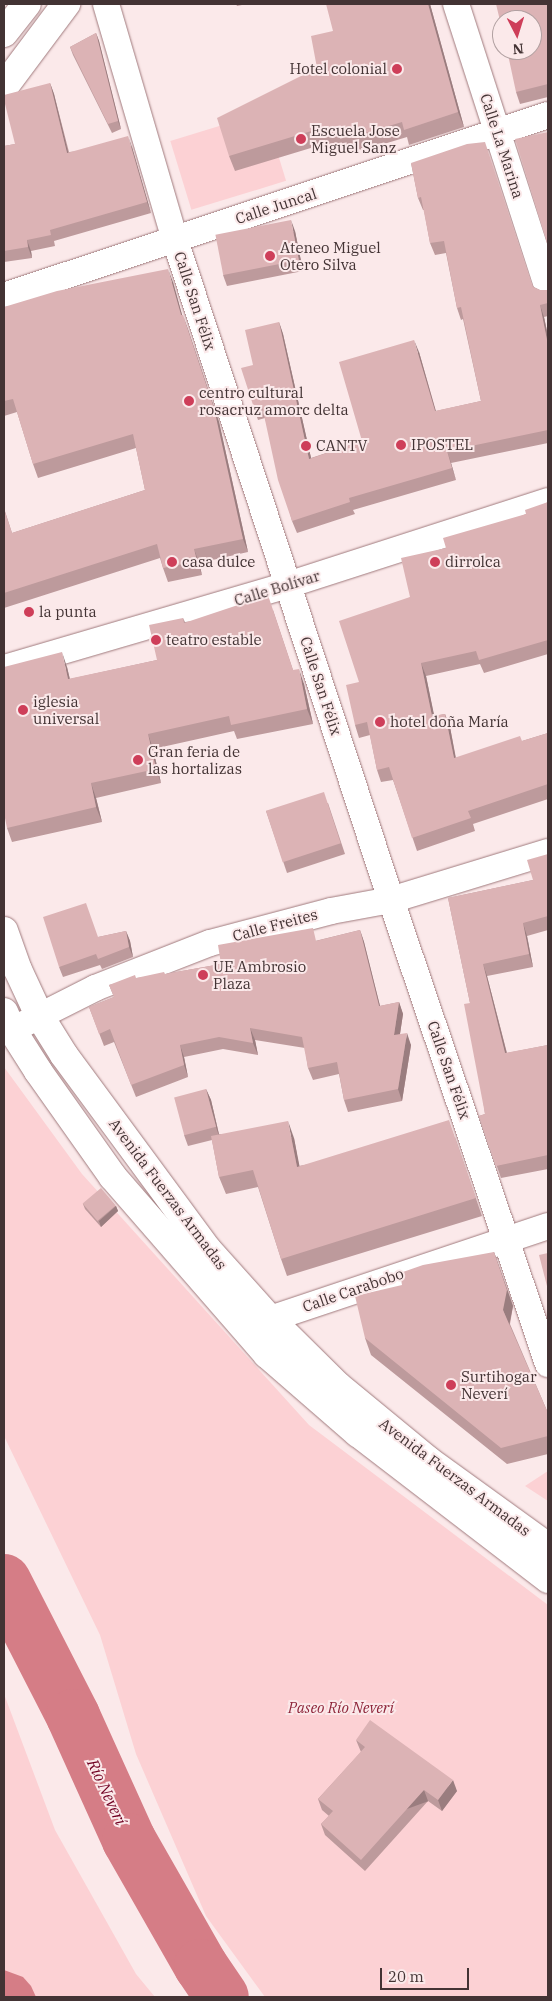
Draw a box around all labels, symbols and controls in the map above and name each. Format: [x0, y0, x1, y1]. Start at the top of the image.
north arrow [492, 10, 542, 60]
text: N [512, 39, 525, 58]
place label: Hotel colonial [289, 60, 387, 78]
marker: Hotel colonial [391, 63, 403, 75]
street label: Calle La Marina [477, 91, 527, 201]
place label: Escuela Jose Miguel Sanz [311, 121, 400, 156]
marker: Escuela Jose Miguel Sanz [295, 133, 307, 145]
street label: Calle Juncal [233, 184, 319, 228]
place label: Ateneo Miguel Otero Silva [280, 238, 381, 273]
street label: Calle San Félix [171, 249, 219, 353]
marker: Ateneo Miguel Otero Silva [264, 250, 276, 262]
place label: centro cultural rosacruz amorc delta [199, 383, 349, 418]
marker: centro cultural rosacruz amorc delta [183, 395, 195, 407]
place label: IPOSTEL [411, 436, 473, 454]
place label: CANTV [316, 437, 368, 455]
marker: IPOSTEL [395, 439, 407, 451]
marker: CANTV [300, 440, 312, 452]
place label: casa dulce [182, 553, 255, 571]
place label: dirrolca [445, 553, 501, 571]
marker: casa dulce [166, 556, 178, 568]
marker: dirrolca [429, 556, 441, 568]
street label: Calle Bolívar [232, 566, 322, 610]
place label: la punta [39, 603, 97, 621]
marker: la punta [23, 606, 35, 618]
place label: teatro estable [166, 631, 262, 649]
marker: teatro estable [150, 634, 162, 646]
street label: Calle San Félix [297, 634, 345, 738]
place label: iglesia universal [33, 692, 99, 727]
marker: iglesia universal [17, 704, 29, 716]
place label: hotel doña María [390, 713, 509, 731]
marker: hotel doña María [374, 716, 386, 728]
place label: Gran feria de las hortalizas [148, 742, 242, 777]
marker: Gran feria de las hortalizas [132, 754, 144, 766]
street label: Calle Freites [230, 905, 320, 945]
place label: UE Ambrosio Plaza [213, 957, 306, 992]
marker: UE Ambrosio Plaza [197, 969, 209, 981]
street label: Calle San Félix [424, 1018, 474, 1122]
street label: Avenida Fuerzas Armadas [105, 1115, 231, 1273]
street label: Calle Carabobo [300, 1264, 406, 1316]
place label: Surtihogar Neverí [461, 1367, 537, 1402]
marker: Surtihogar Neverí [445, 1379, 457, 1391]
street label: Avenida Fuerzas Armadas [376, 1414, 534, 1540]
park label: Paseo Río Neverí [288, 1699, 394, 1717]
water label: Río Neverí [83, 1756, 131, 1828]
scale bar [382, 1958, 471, 1990]
text: 20 m [388, 1967, 424, 1986]

